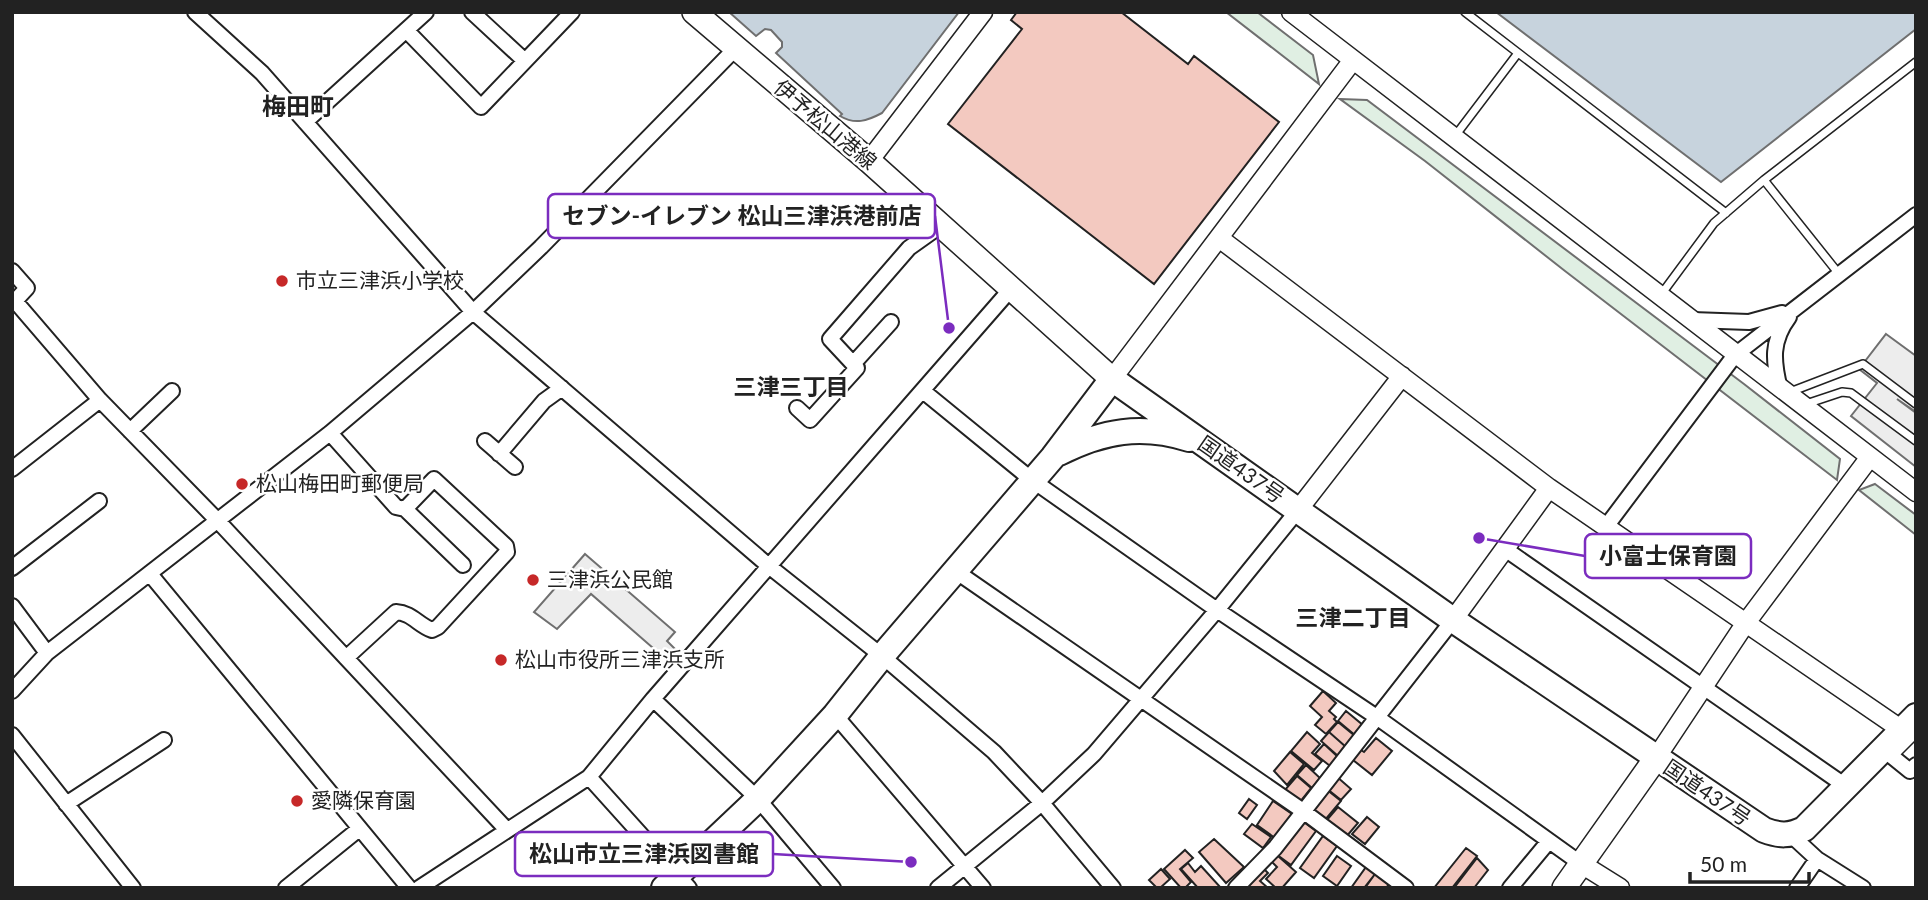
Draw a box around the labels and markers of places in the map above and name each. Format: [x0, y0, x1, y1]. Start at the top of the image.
callout: セブン-イレブン 松山三津浜港前店 [548, 194, 935, 238]
place label: 市立三津浜小学校 [296, 267, 464, 292]
marker: 市立三津浜小学校 [274, 273, 290, 289]
place label: 松山梅田町郵便局 [256, 470, 424, 495]
marker: 松山梅田町郵便局 [234, 476, 250, 492]
callout: 小富士保育園 [1585, 534, 1751, 578]
place label: 三津浜公民館 [547, 566, 673, 591]
marker: 三津浜公民館 [525, 572, 541, 588]
place label: 松山市役所三津浜支所 [515, 646, 725, 671]
marker: 松山市役所三津浜支所 [493, 652, 509, 668]
place label: 愛隣保育園 [311, 787, 416, 812]
marker: 愛隣保育園 [289, 793, 305, 809]
callout: 松山市立三津浜図書館 [515, 832, 773, 876]

